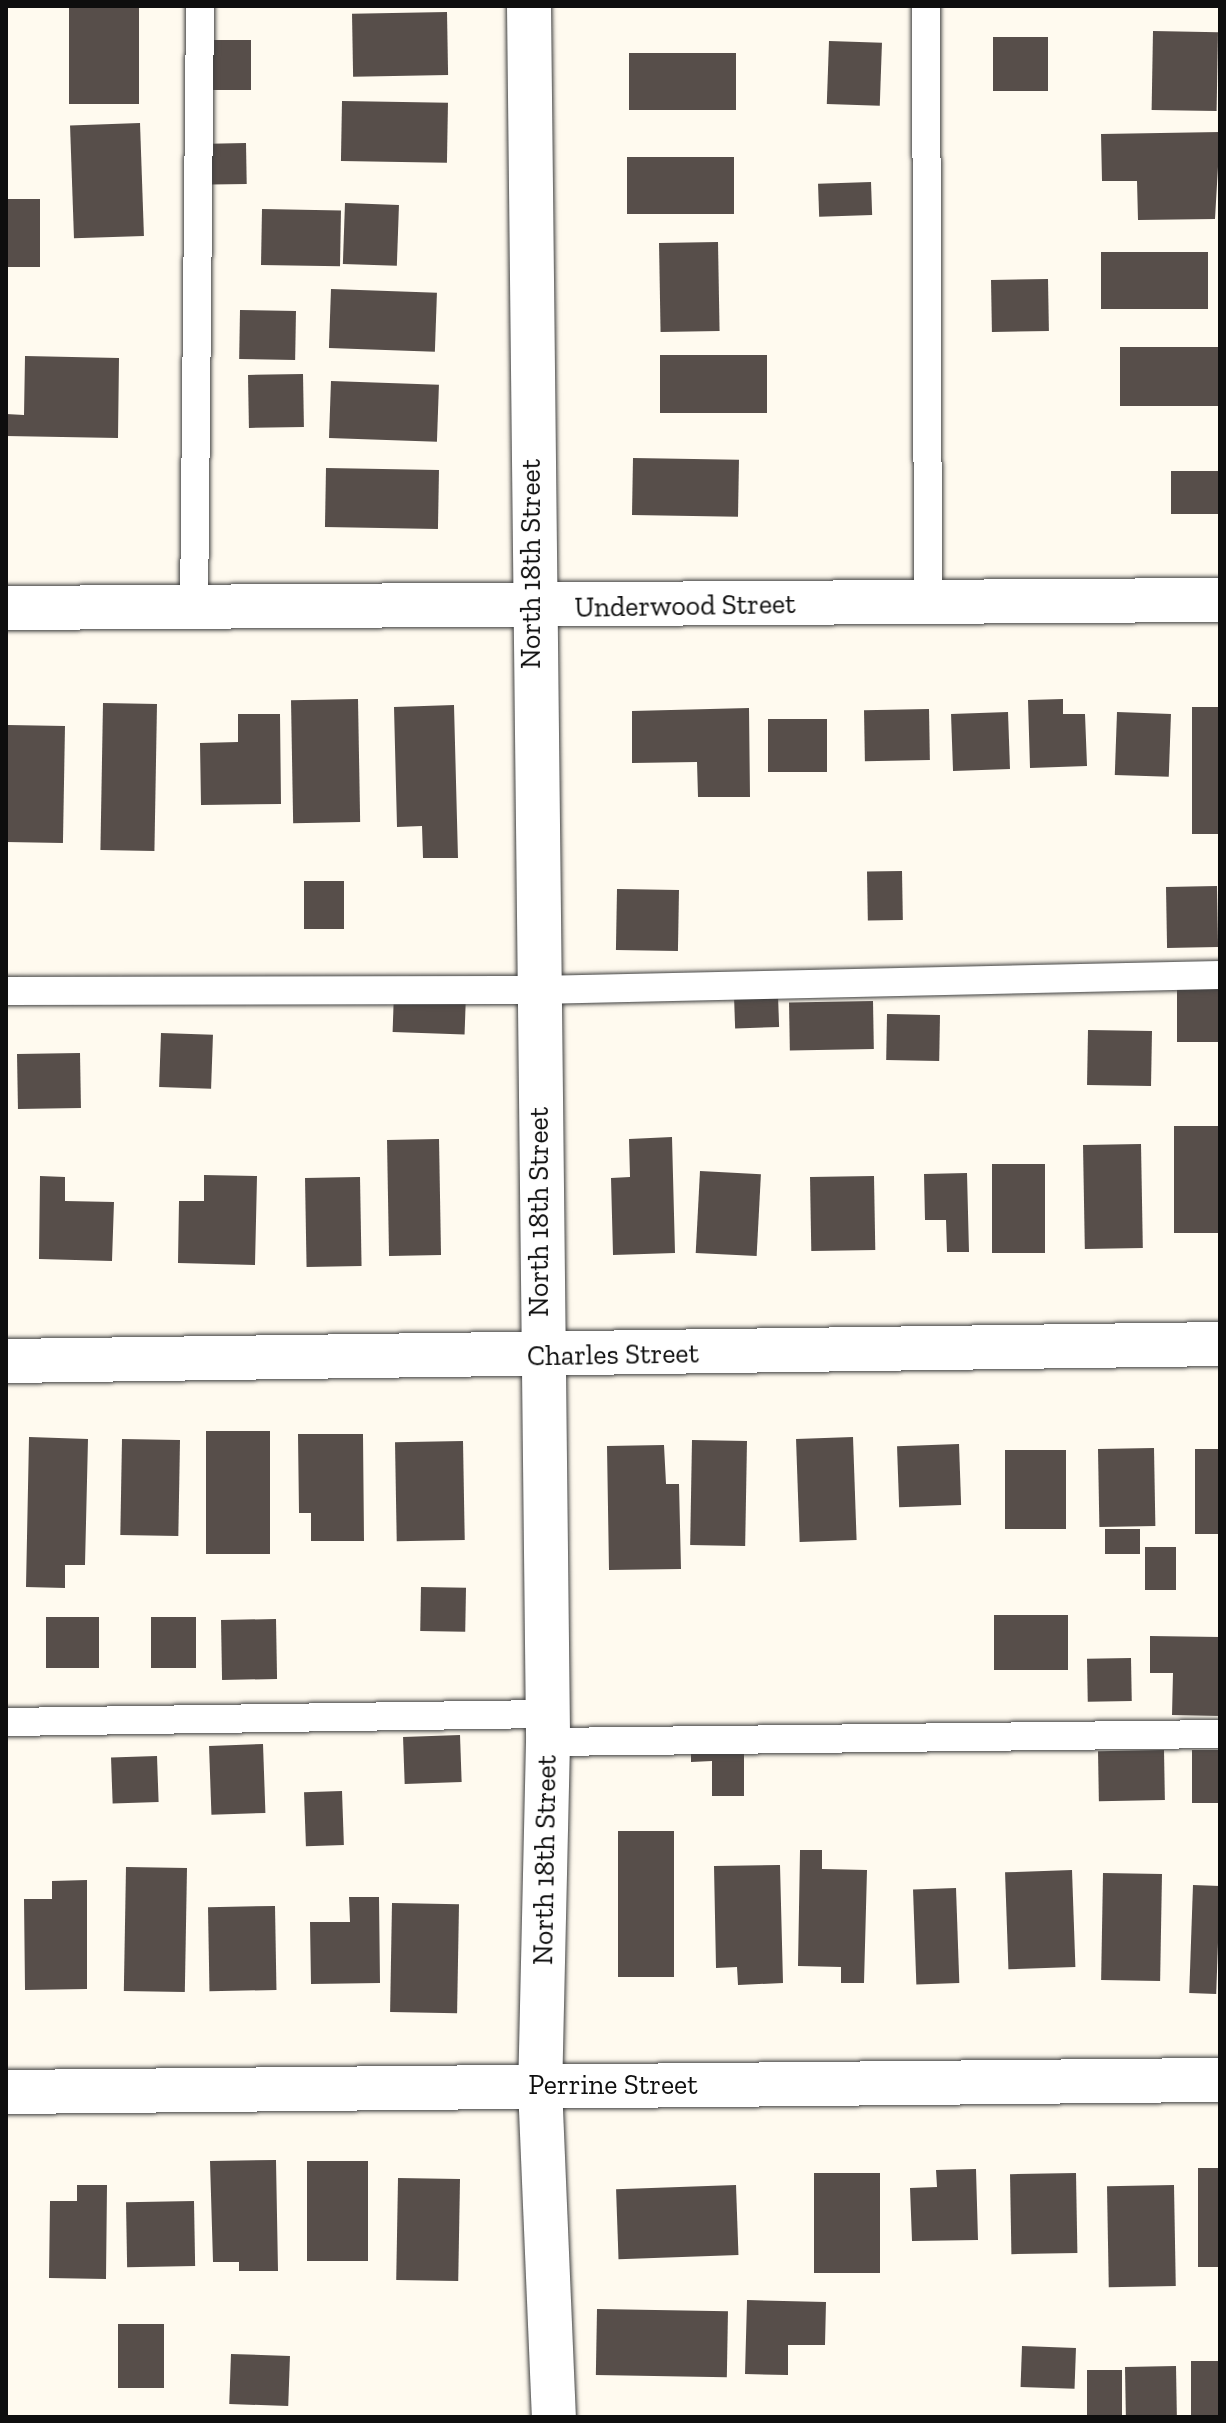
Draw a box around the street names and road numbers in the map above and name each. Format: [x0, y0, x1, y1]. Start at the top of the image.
street label: North 18th Street [514, 459, 548, 669]
street label: Underwood Street [574, 587, 796, 625]
street label: North 18th Street [522, 1107, 556, 1317]
street label: Charles Street [527, 1337, 699, 1373]
street label: North 18th Street [526, 1754, 564, 1966]
street label: Perrine Street [528, 2068, 698, 2102]

